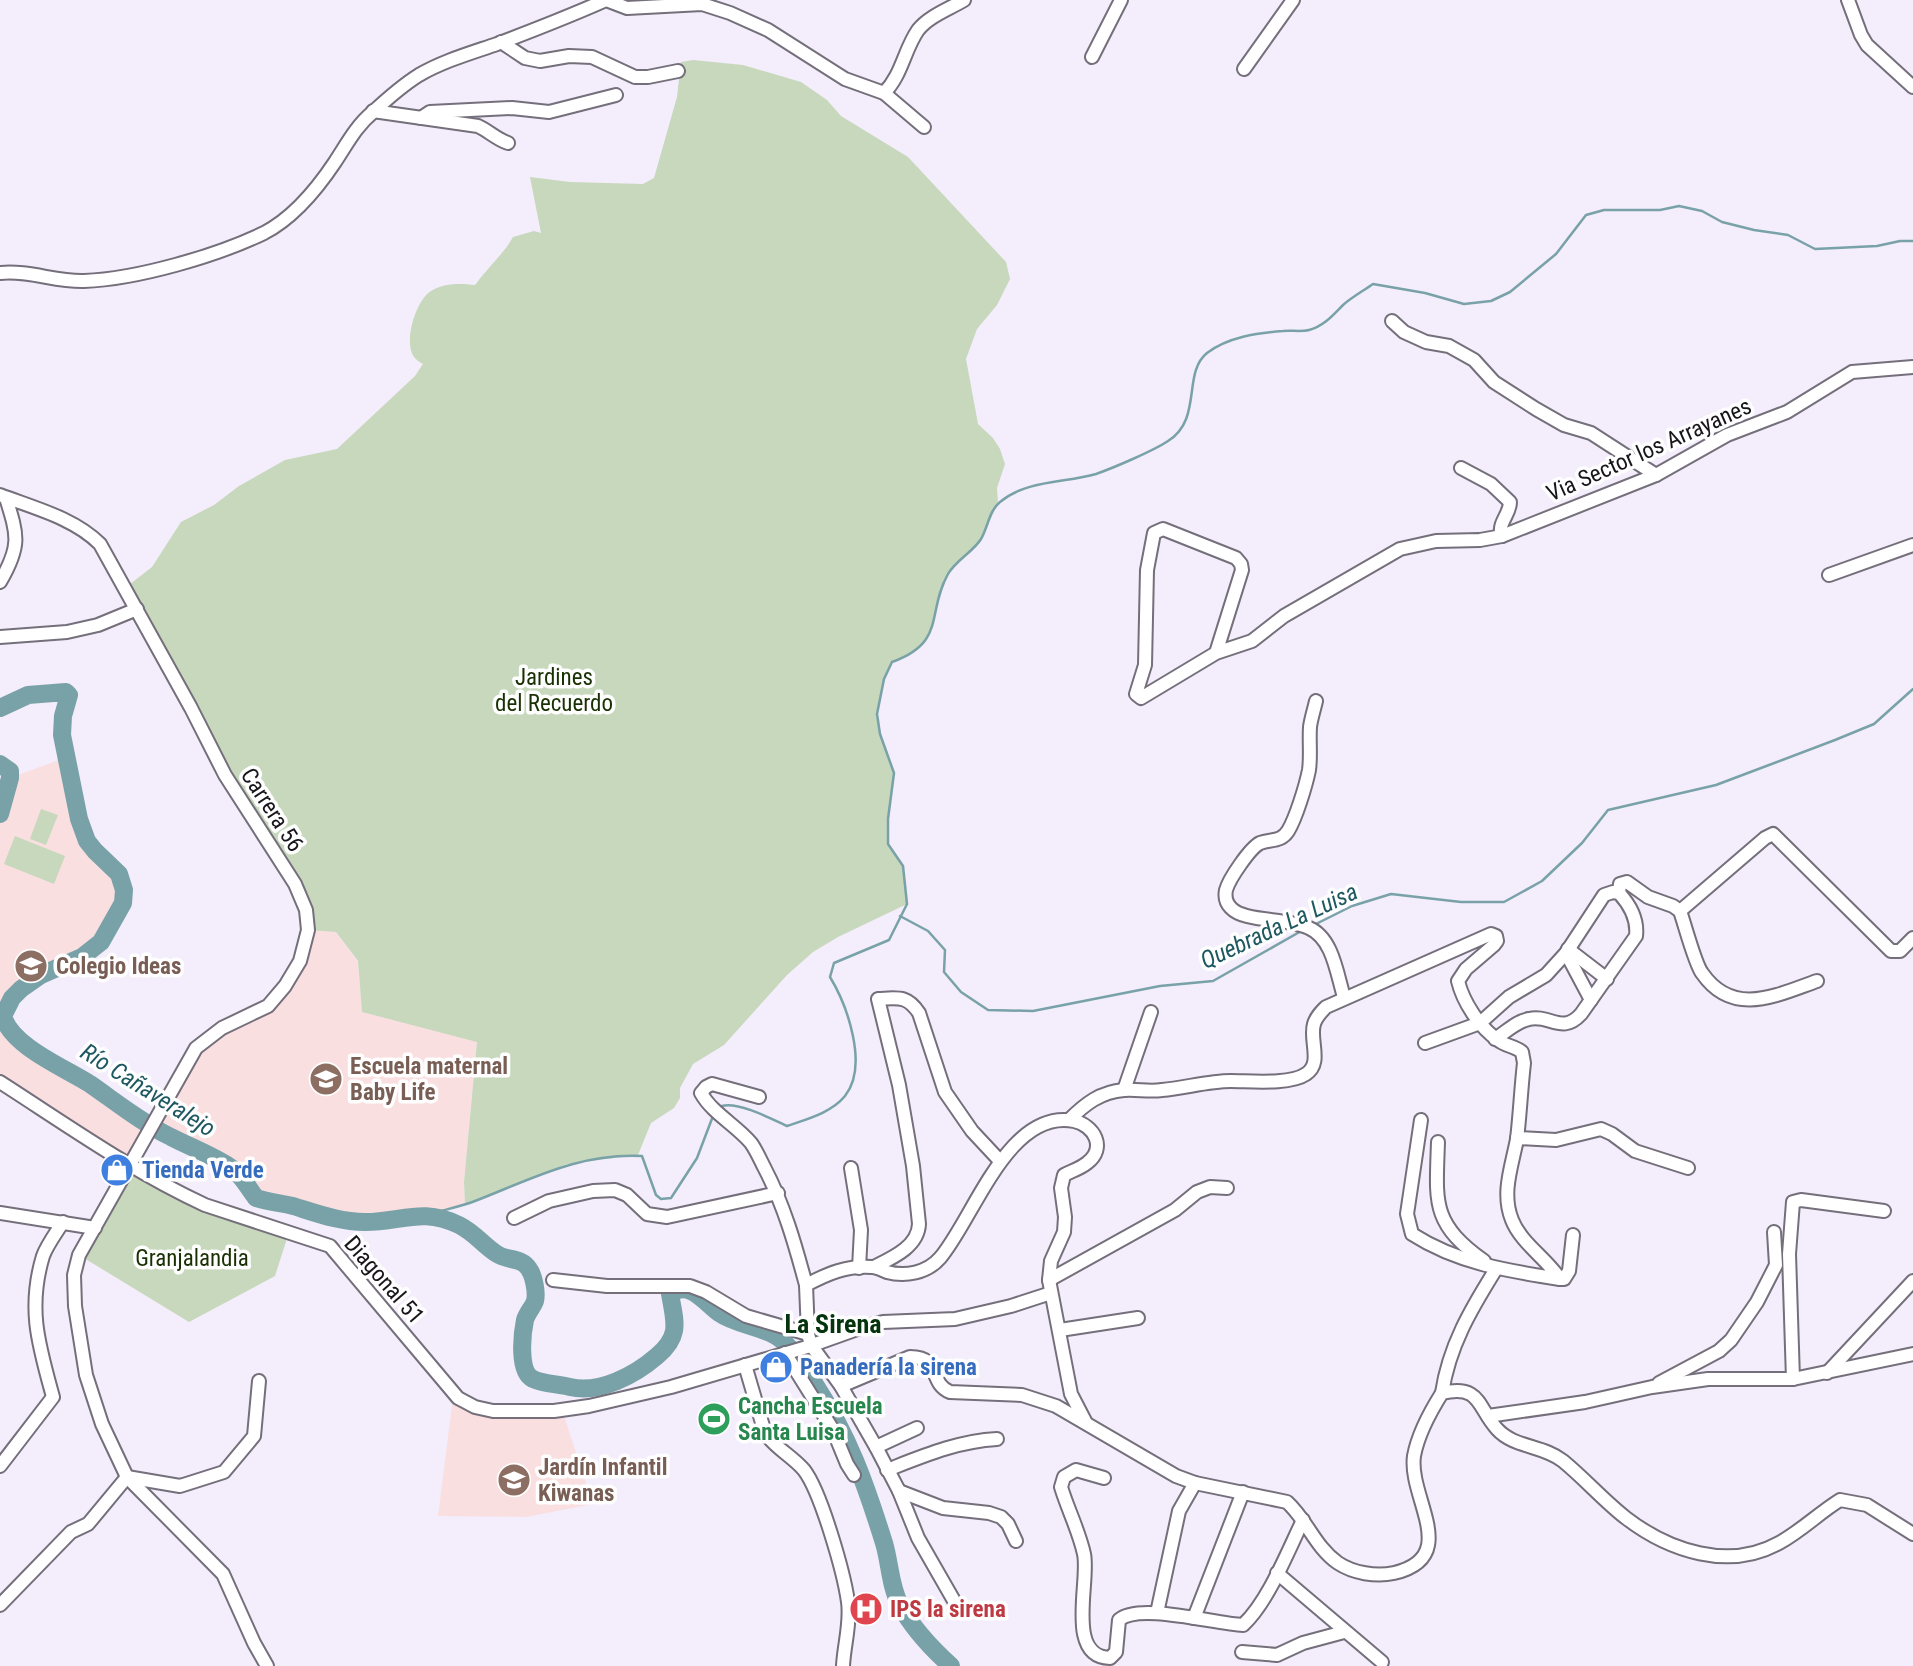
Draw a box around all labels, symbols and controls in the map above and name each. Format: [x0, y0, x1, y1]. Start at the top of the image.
street label: Via Sector los Arrayanes [1542, 393, 1756, 507]
park label: Jardines del Recuerdo [495, 664, 613, 717]
street label: Carrera 56 [235, 763, 309, 857]
water label: Quebrada La Luisa [1196, 877, 1362, 975]
school or university icon: Colegio Ideas [12, 947, 50, 985]
place label: Colegio Ideas [56, 953, 181, 980]
water label: Río Cañaveralejo [76, 1038, 220, 1142]
place label: Escuela maternal Baby Life [350, 1053, 508, 1106]
school or university icon: Escuela maternal Baby Life [307, 1060, 345, 1098]
shop icon: Tienda Verde [98, 1151, 136, 1189]
place label: Tienda Verde [142, 1157, 264, 1184]
street label: Diagonal 51 [338, 1230, 430, 1330]
park label: Granjalandia [135, 1245, 249, 1272]
district label: La Sirena [784, 1309, 882, 1339]
shop icon: Panadería la sirena [757, 1348, 795, 1386]
place label: Panadería la sirena [800, 1354, 977, 1381]
place label: Cancha Escuela Santa Luisa [738, 1393, 883, 1446]
sports icon: Cancha Escuela Santa Luisa [695, 1400, 733, 1438]
place label: Jardín Infantil Kiwanas [538, 1454, 667, 1507]
school or university icon: Jardín Infantil Kiwanas [495, 1461, 533, 1499]
hospital icon: IPS la sirena [847, 1590, 885, 1628]
place label: IPS la sirena [890, 1596, 1006, 1623]

